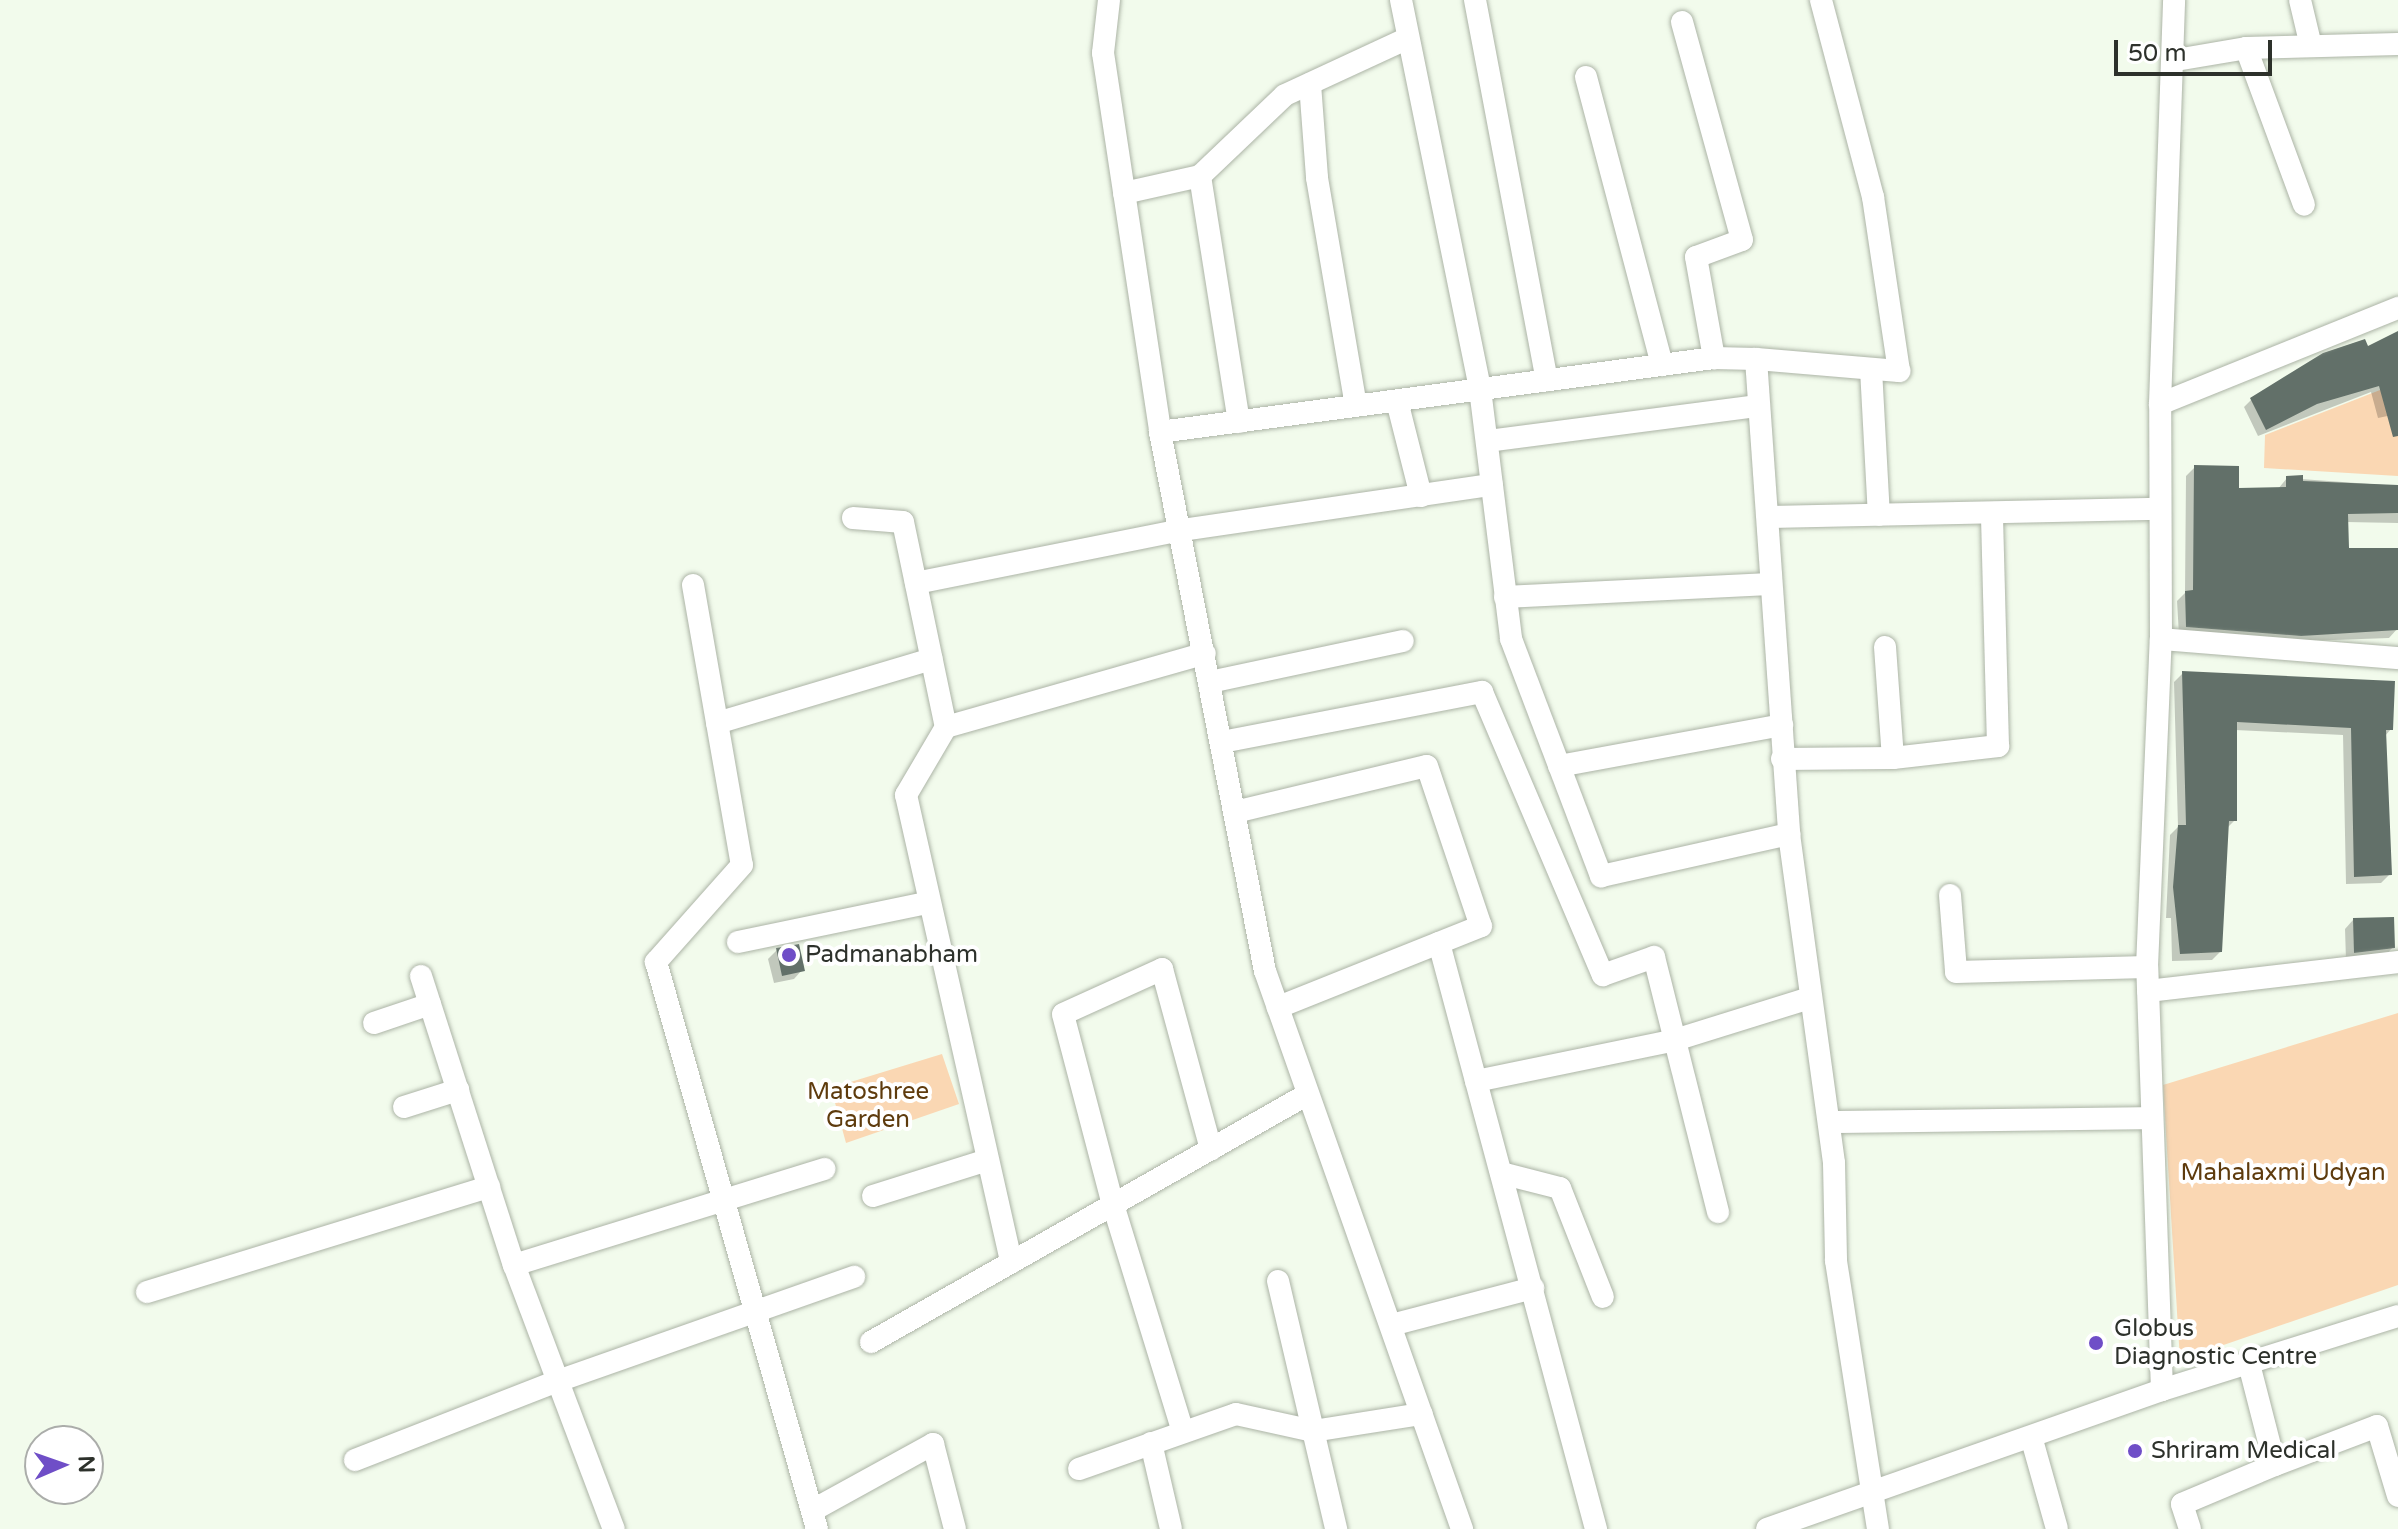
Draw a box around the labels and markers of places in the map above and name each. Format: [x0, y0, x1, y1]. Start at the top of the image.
place label: Padmanabham [805, 941, 978, 969]
marker: Padmanabham [780, 946, 798, 964]
place label: Globus Diagnostic Centre [2114, 1315, 2317, 1371]
marker: Globus Diagnostic Centre [2085, 1332, 2107, 1354]
place label: Shriram Medical [2151, 1437, 2336, 1465]
marker: Shriram Medical [2126, 1442, 2144, 1460]

